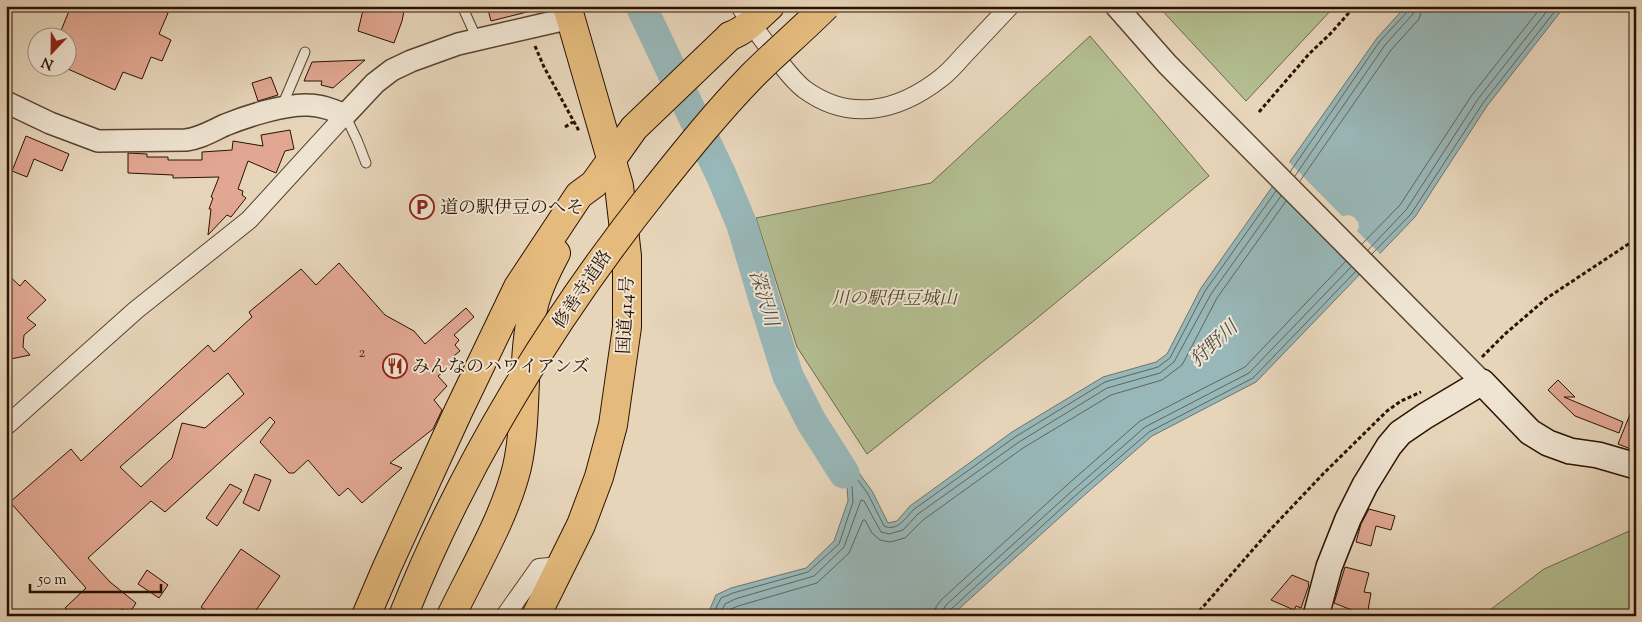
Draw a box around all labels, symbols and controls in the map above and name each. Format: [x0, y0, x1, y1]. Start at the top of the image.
north arrow [28, 28, 78, 78]
text: N [39, 51, 57, 74]
parking icon: 道の駅伊豆のへそ [409, 194, 435, 220]
place label: 道の駅伊豆のへそ [440, 196, 584, 222]
street label: 修善寺道路 [548, 246, 620, 335]
water label: 深沢川 [741, 268, 784, 332]
street label: 国道414号 [612, 275, 642, 355]
park label: 川の駅伊豆城山 [831, 287, 959, 313]
water label: 狩野川 [1185, 314, 1246, 374]
house number: 2 [358, 343, 366, 364]
restaurant icon: みんなのハワイアンズ [382, 353, 408, 379]
place label: みんなのハワイアンズ [412, 355, 590, 381]
scale bar [30, 562, 161, 594]
text: 50 m [37, 570, 67, 591]

